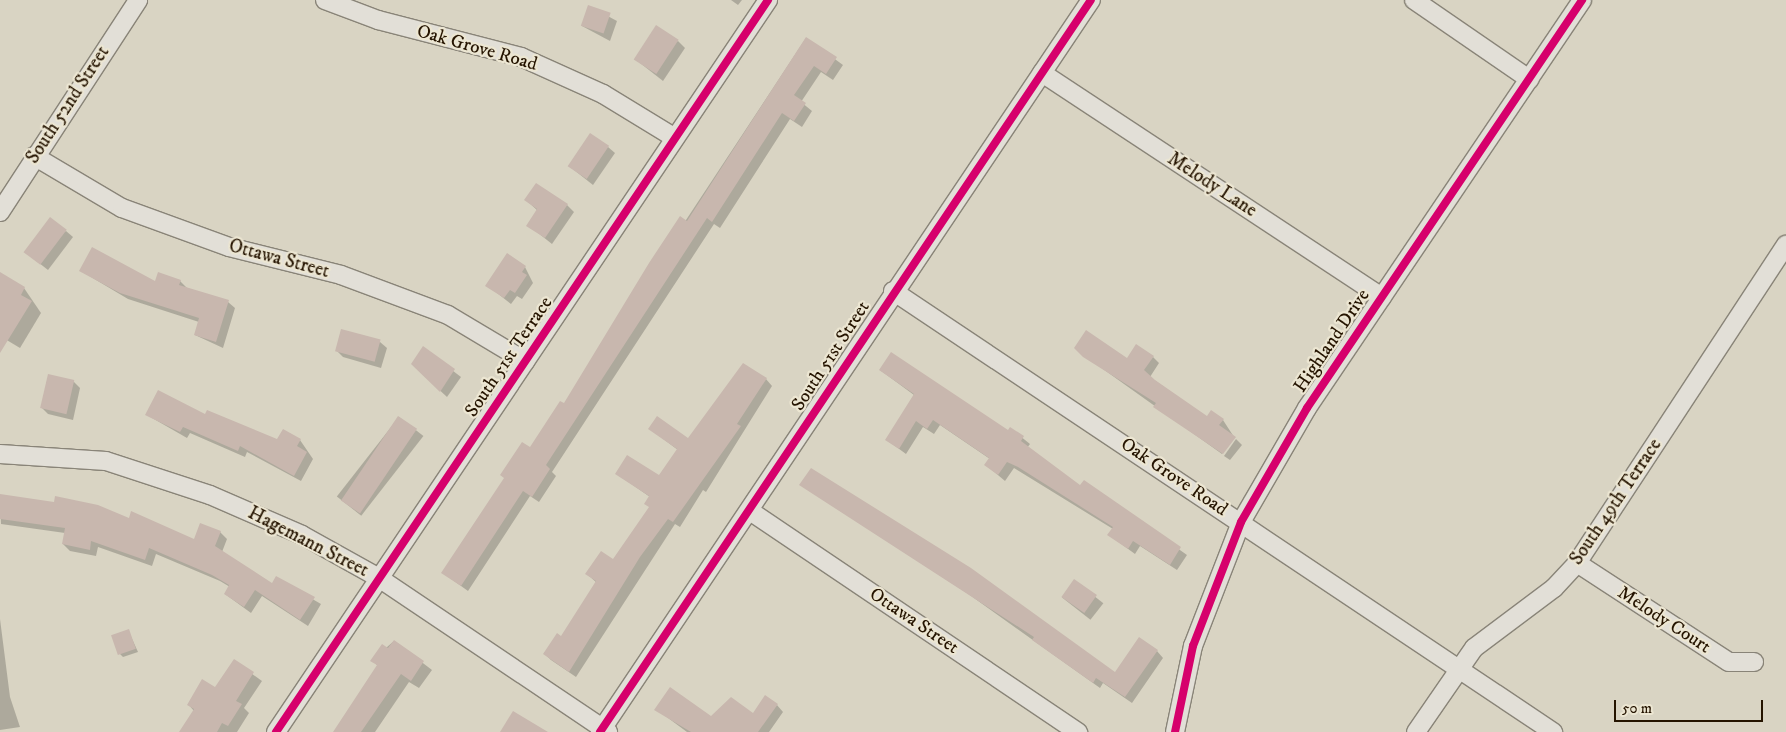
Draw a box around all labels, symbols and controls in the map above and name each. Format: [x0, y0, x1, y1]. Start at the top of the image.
street label: Oak Grove Road [414, 20, 540, 76]
street label: South 52nd Street [22, 42, 114, 168]
street label: Melody Lane [1163, 148, 1261, 222]
street label: Ottawa Street [226, 235, 332, 283]
street label: Highland Drive [1289, 285, 1375, 397]
street label: South 51st Terrace [460, 293, 558, 421]
street label: South 51st Street [787, 297, 875, 415]
street label: Oak Grove Road [1116, 433, 1232, 521]
street label: South 49th Terrace [1565, 434, 1667, 570]
street label: Hagemann Street [244, 502, 372, 582]
street label: Melody Court [1613, 581, 1715, 659]
street label: Ottawa Street [865, 583, 963, 659]
scale bar [1616, 690, 1765, 722]
text: 50 m [1622, 699, 1652, 718]

